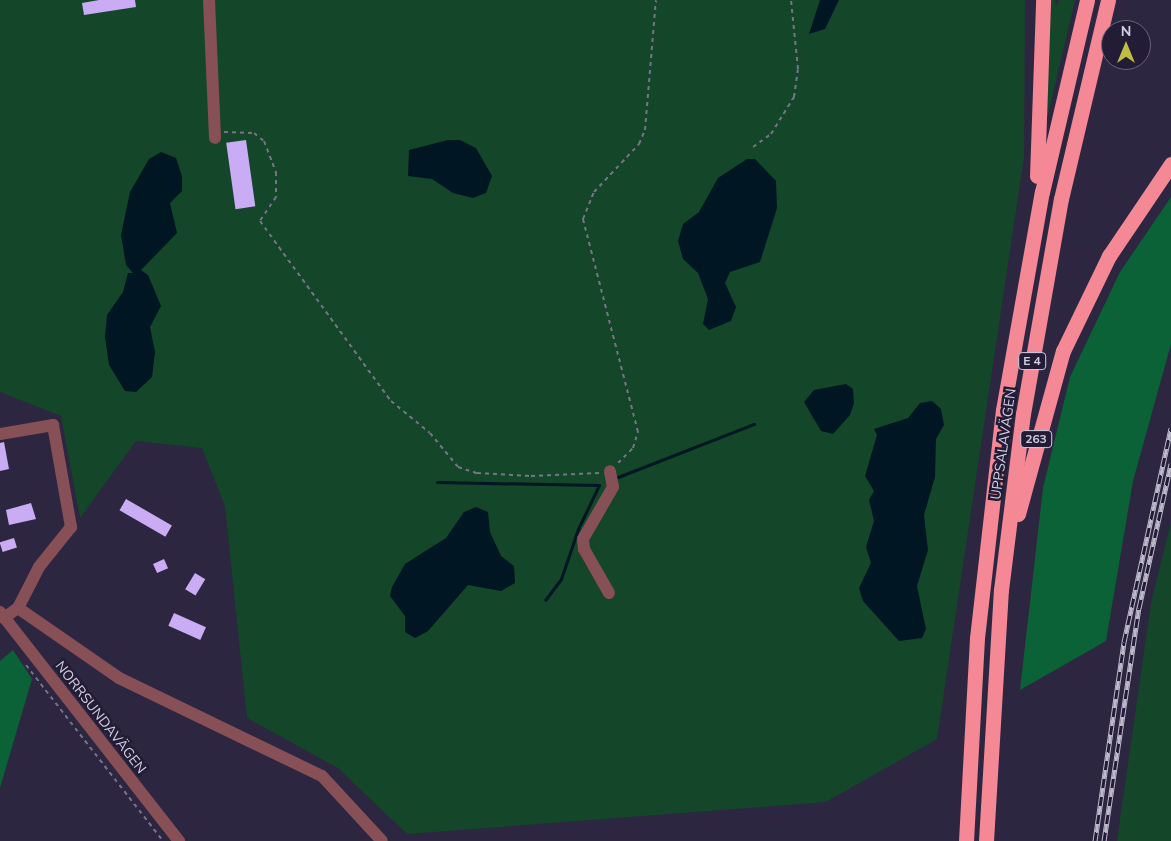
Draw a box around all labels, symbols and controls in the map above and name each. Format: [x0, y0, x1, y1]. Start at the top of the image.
north arrow [1101, 20, 1151, 70]
text: N [1121, 22, 1131, 40]
road number: E 4 [1017, 352, 1047, 371]
street label: UPPSALAVÄGEN [987, 387, 1019, 501]
road number: 263 [1020, 429, 1052, 448]
street label: NORRSUNDAVÄGEN [52, 657, 150, 777]

